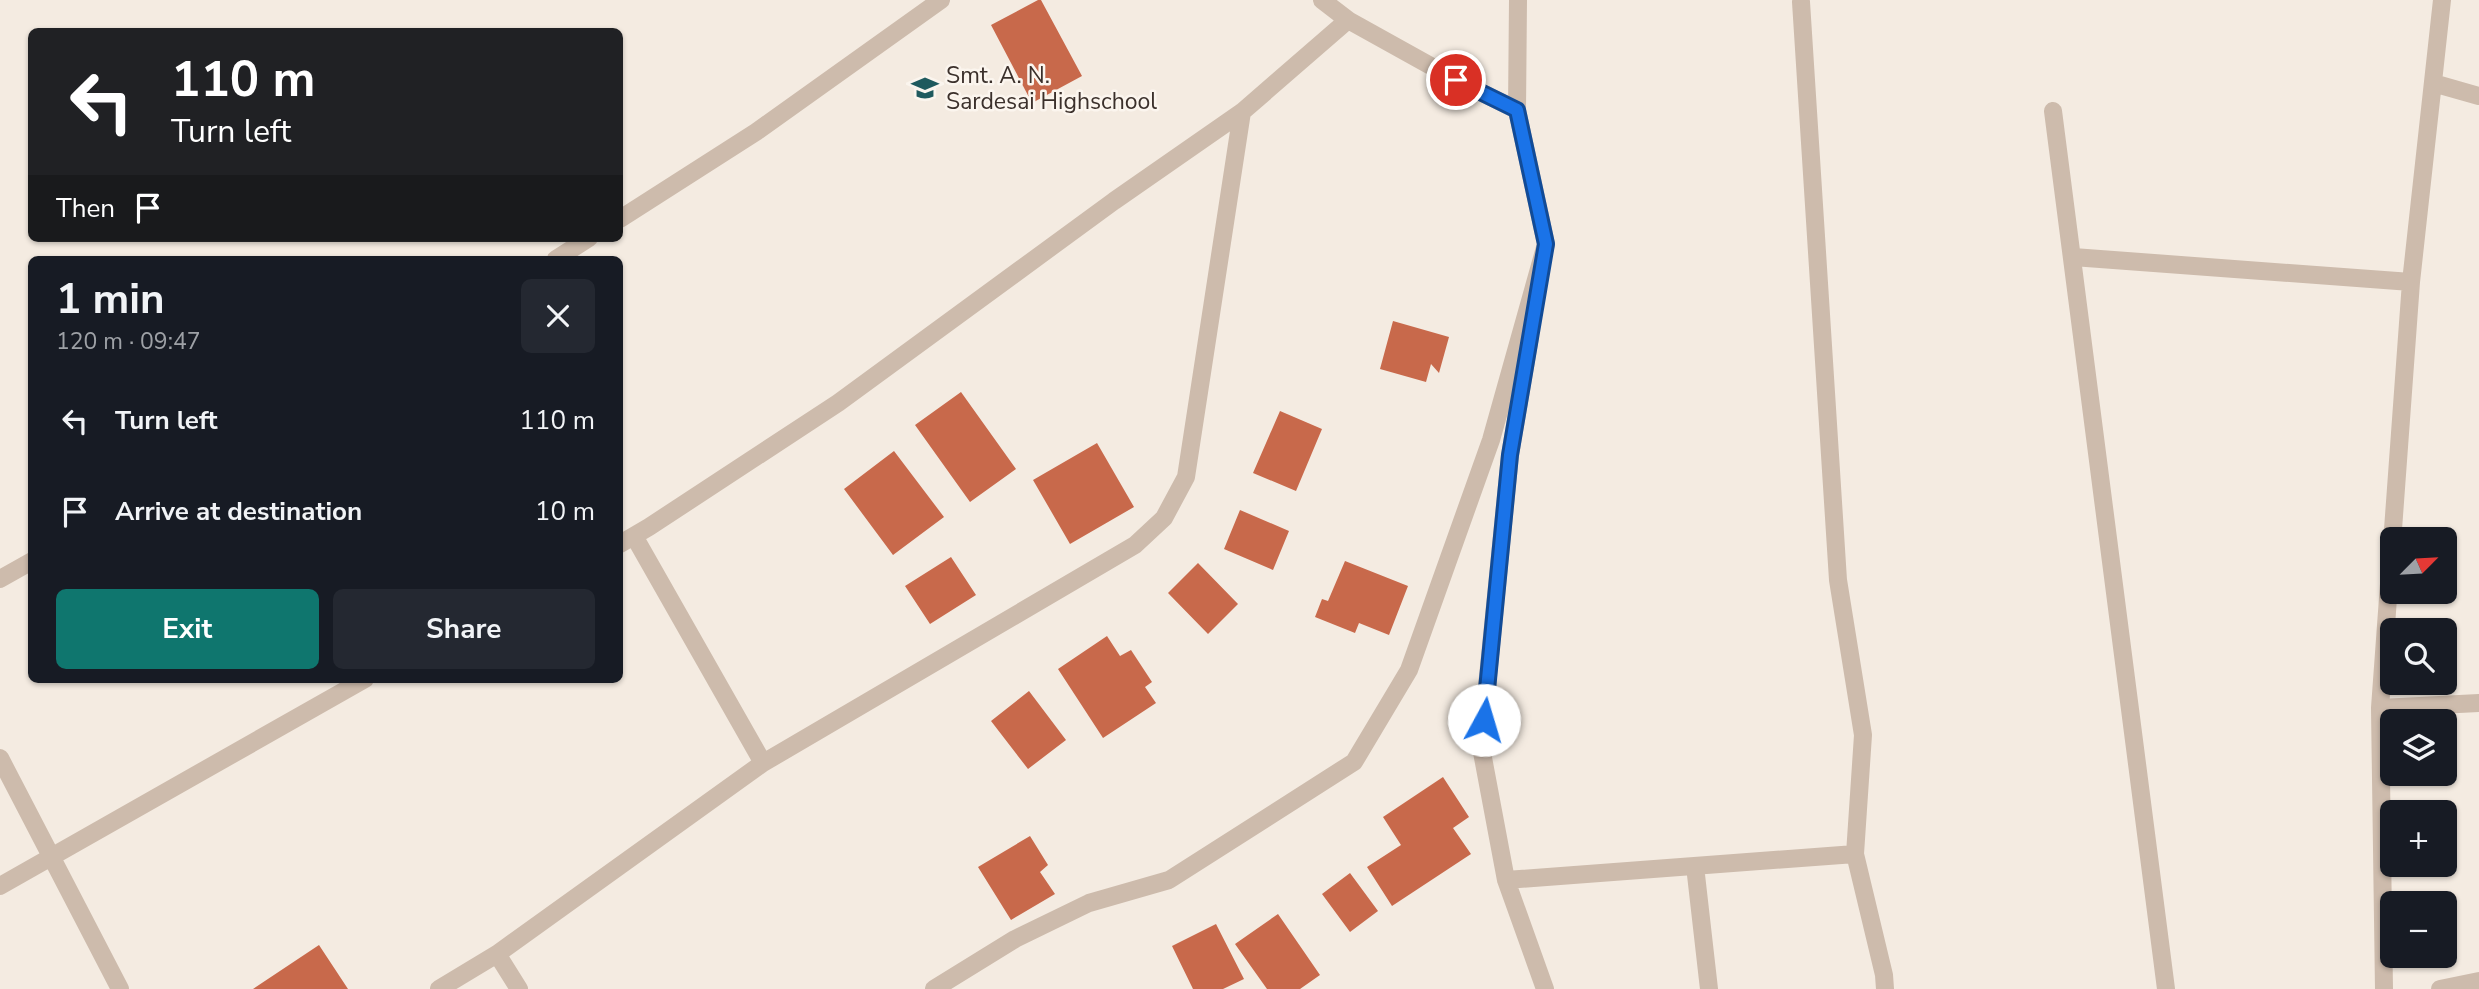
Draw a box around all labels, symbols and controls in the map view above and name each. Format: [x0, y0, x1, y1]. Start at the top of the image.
text: 110 m [171, 46, 315, 113]
pin [1426, 50, 1486, 110]
icon: left [56, 56, 147, 147]
place label: Smt. A. N. Sardesai Highschool [946, 60, 1157, 117]
icon: arrive [1437, 61, 1475, 99]
school or university icon: Smt. A. N. Sardesai Highschool [910, 73, 940, 103]
text: Turn left [171, 110, 291, 153]
icon: arrive [129, 189, 167, 227]
text: Then [56, 191, 115, 226]
text: 1 min [56, 271, 165, 328]
button: close [521, 279, 595, 353]
text: 120 m · 09:47 [56, 326, 201, 357]
icon: left [56, 402, 94, 440]
text: Turn left [115, 403, 218, 438]
text: 110 m [519, 403, 595, 438]
icon: arrive [56, 493, 94, 531]
text: Arrive at destination [115, 494, 362, 529]
text: 10 m [535, 494, 595, 529]
north arrow [2380, 527, 2457, 604]
map controls [2380, 527, 2457, 968]
button: Exit [56, 589, 319, 669]
button: Share [333, 589, 595, 669]
button: search [2380, 618, 2457, 695]
position arrow [1447, 683, 1521, 757]
button: layers [2380, 709, 2457, 786]
button: + [2380, 800, 2457, 877]
button: − [2380, 891, 2457, 968]

